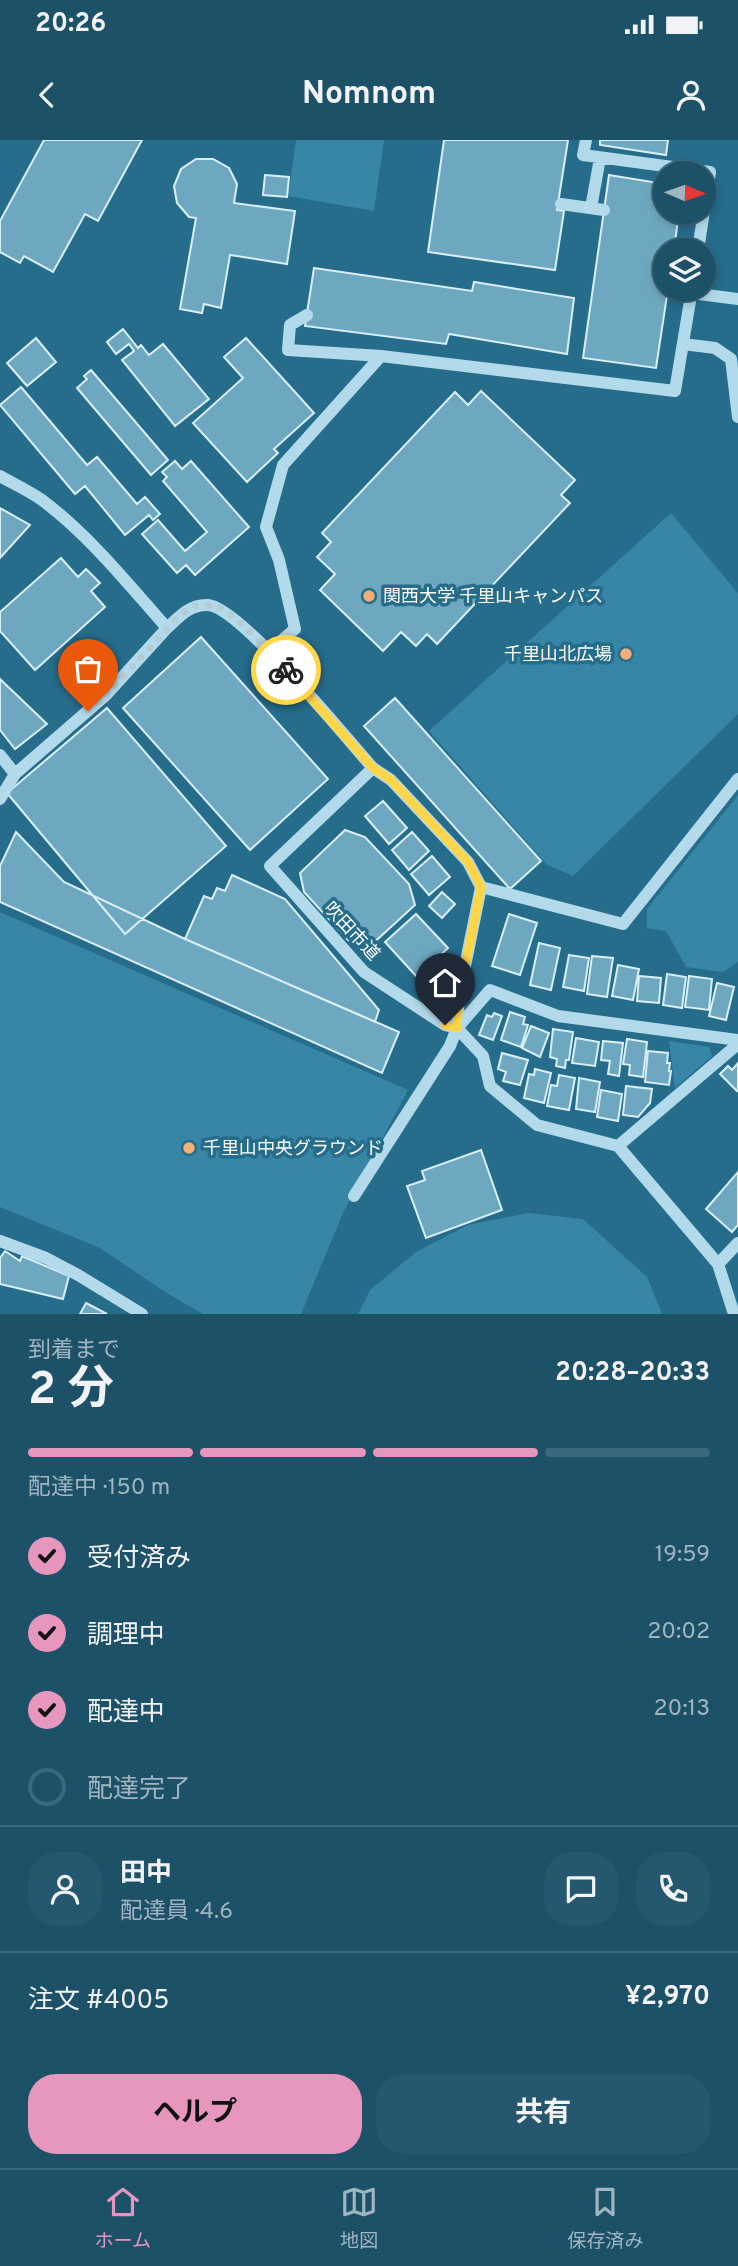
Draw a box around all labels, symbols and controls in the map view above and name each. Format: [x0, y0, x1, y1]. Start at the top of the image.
text: 20:26 [35, 8, 106, 41]
text: Nomnom [302, 75, 436, 115]
icon: back [28, 76, 66, 114]
icon: person [672, 76, 710, 114]
north arrow [653, 161, 716, 224]
map controls [653, 161, 716, 301]
button: layers [653, 238, 716, 301]
place label: 関西大学 千里山キャンパス [383, 586, 603, 609]
marker: 関西大学 千里山キャンパス [361, 588, 377, 604]
courier [251, 635, 321, 705]
pin [58, 639, 118, 711]
place label: 千里山北広場 [504, 644, 612, 667]
marker: 千里山北広場 [618, 646, 634, 662]
icon: bag [69, 650, 107, 688]
icon: bike [267, 651, 305, 689]
street label: 吹田市道 [318, 898, 384, 966]
pin [415, 953, 475, 1025]
icon: home [426, 964, 464, 1002]
place label: 千里山中央グラウンド [203, 1138, 383, 1161]
marker: 千里山中央グラウンド [181, 1140, 197, 1156]
text: 到着まで [28, 1337, 120, 1366]
text: 20:28–20:33 [555, 1357, 710, 1390]
text: 2 分 [28, 1362, 114, 1421]
text: 配達中 · 150 m [28, 1474, 170, 1503]
icon: check [28, 1537, 66, 1575]
text: 19:59 [655, 1541, 710, 1570]
text: 受付済み [87, 1543, 191, 1576]
icon: check [28, 1614, 66, 1652]
text: 20:02 [647, 1618, 710, 1647]
text: 調理中 [87, 1620, 165, 1653]
icon: check [28, 1691, 66, 1729]
text: 20:13 [654, 1695, 710, 1724]
text: 配達中 [87, 1697, 165, 1730]
text: 配達完了 [87, 1774, 191, 1807]
button: person [28, 1852, 102, 1926]
button: chat [544, 1852, 618, 1926]
button: phone [636, 1852, 710, 1926]
text: 田中 [120, 1858, 172, 1891]
text: 配達員 · 4.6 [120, 1898, 233, 1927]
text: ¥2,970 [625, 1981, 710, 2014]
text: 注文 #4005 [28, 1985, 169, 2018]
button: ヘルプ [28, 2074, 362, 2154]
button: 共有 [376, 2074, 710, 2154]
tab: ホーム [95, 2183, 151, 2254]
tab: 地図 [340, 2183, 378, 2254]
tab: 保存済み [567, 2183, 643, 2254]

